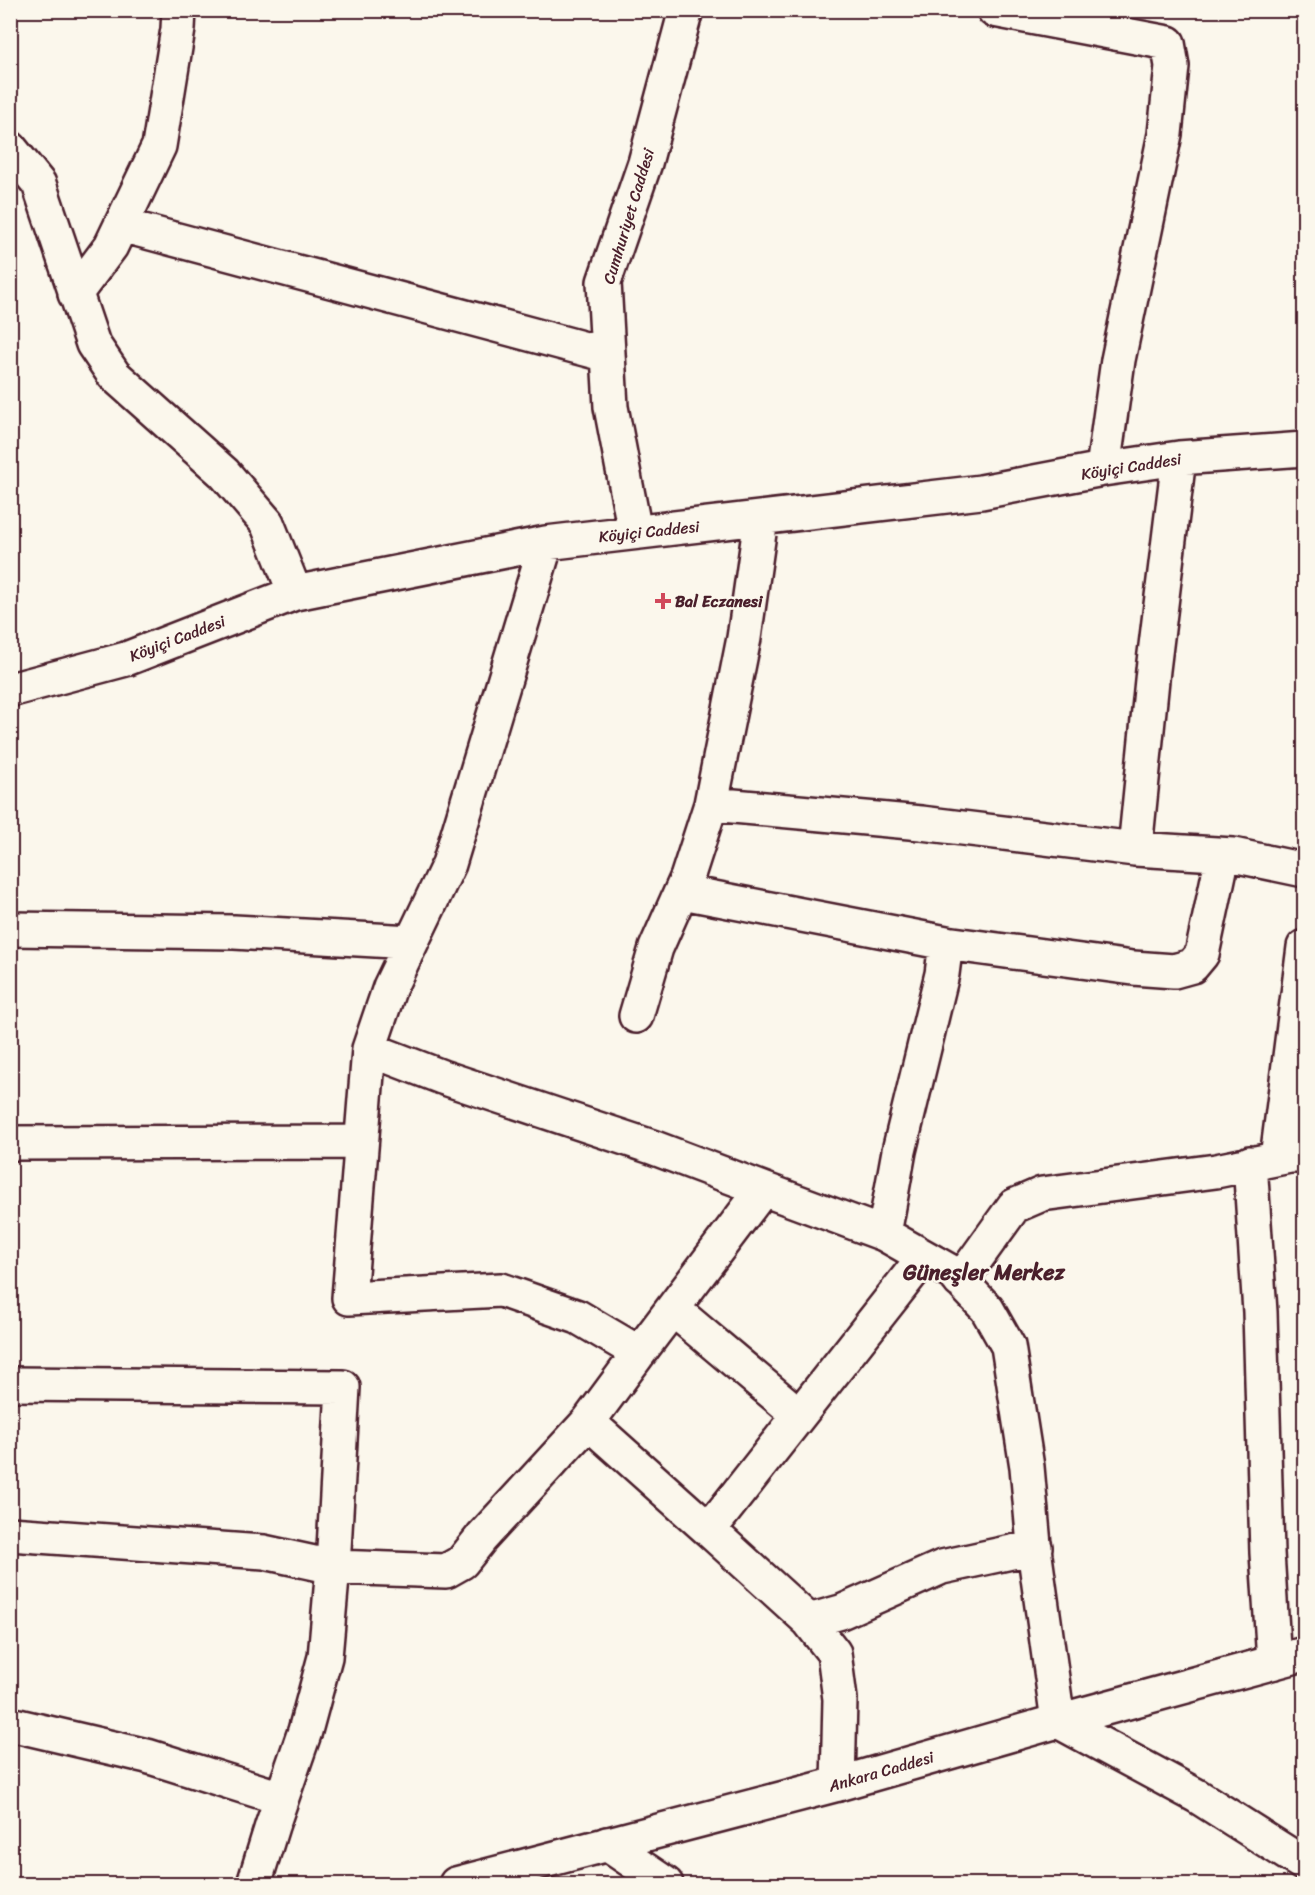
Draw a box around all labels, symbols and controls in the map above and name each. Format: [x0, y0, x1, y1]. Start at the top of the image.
street label: Cumhuriyet Caddesi [594, 144, 663, 288]
street label: Köyiçi Caddesi [1079, 444, 1184, 489]
street label: Köyiçi Caddesi [597, 512, 701, 551]
place label: Bal Eczanesi [675, 587, 764, 616]
marker: Bal Eczanesi [656, 594, 670, 608]
street label: Köyiçi Caddesi [125, 607, 230, 670]
district label: Güneşler Merkez [902, 1253, 1066, 1292]
street label: Ankara Caddesi [824, 1742, 938, 1801]

